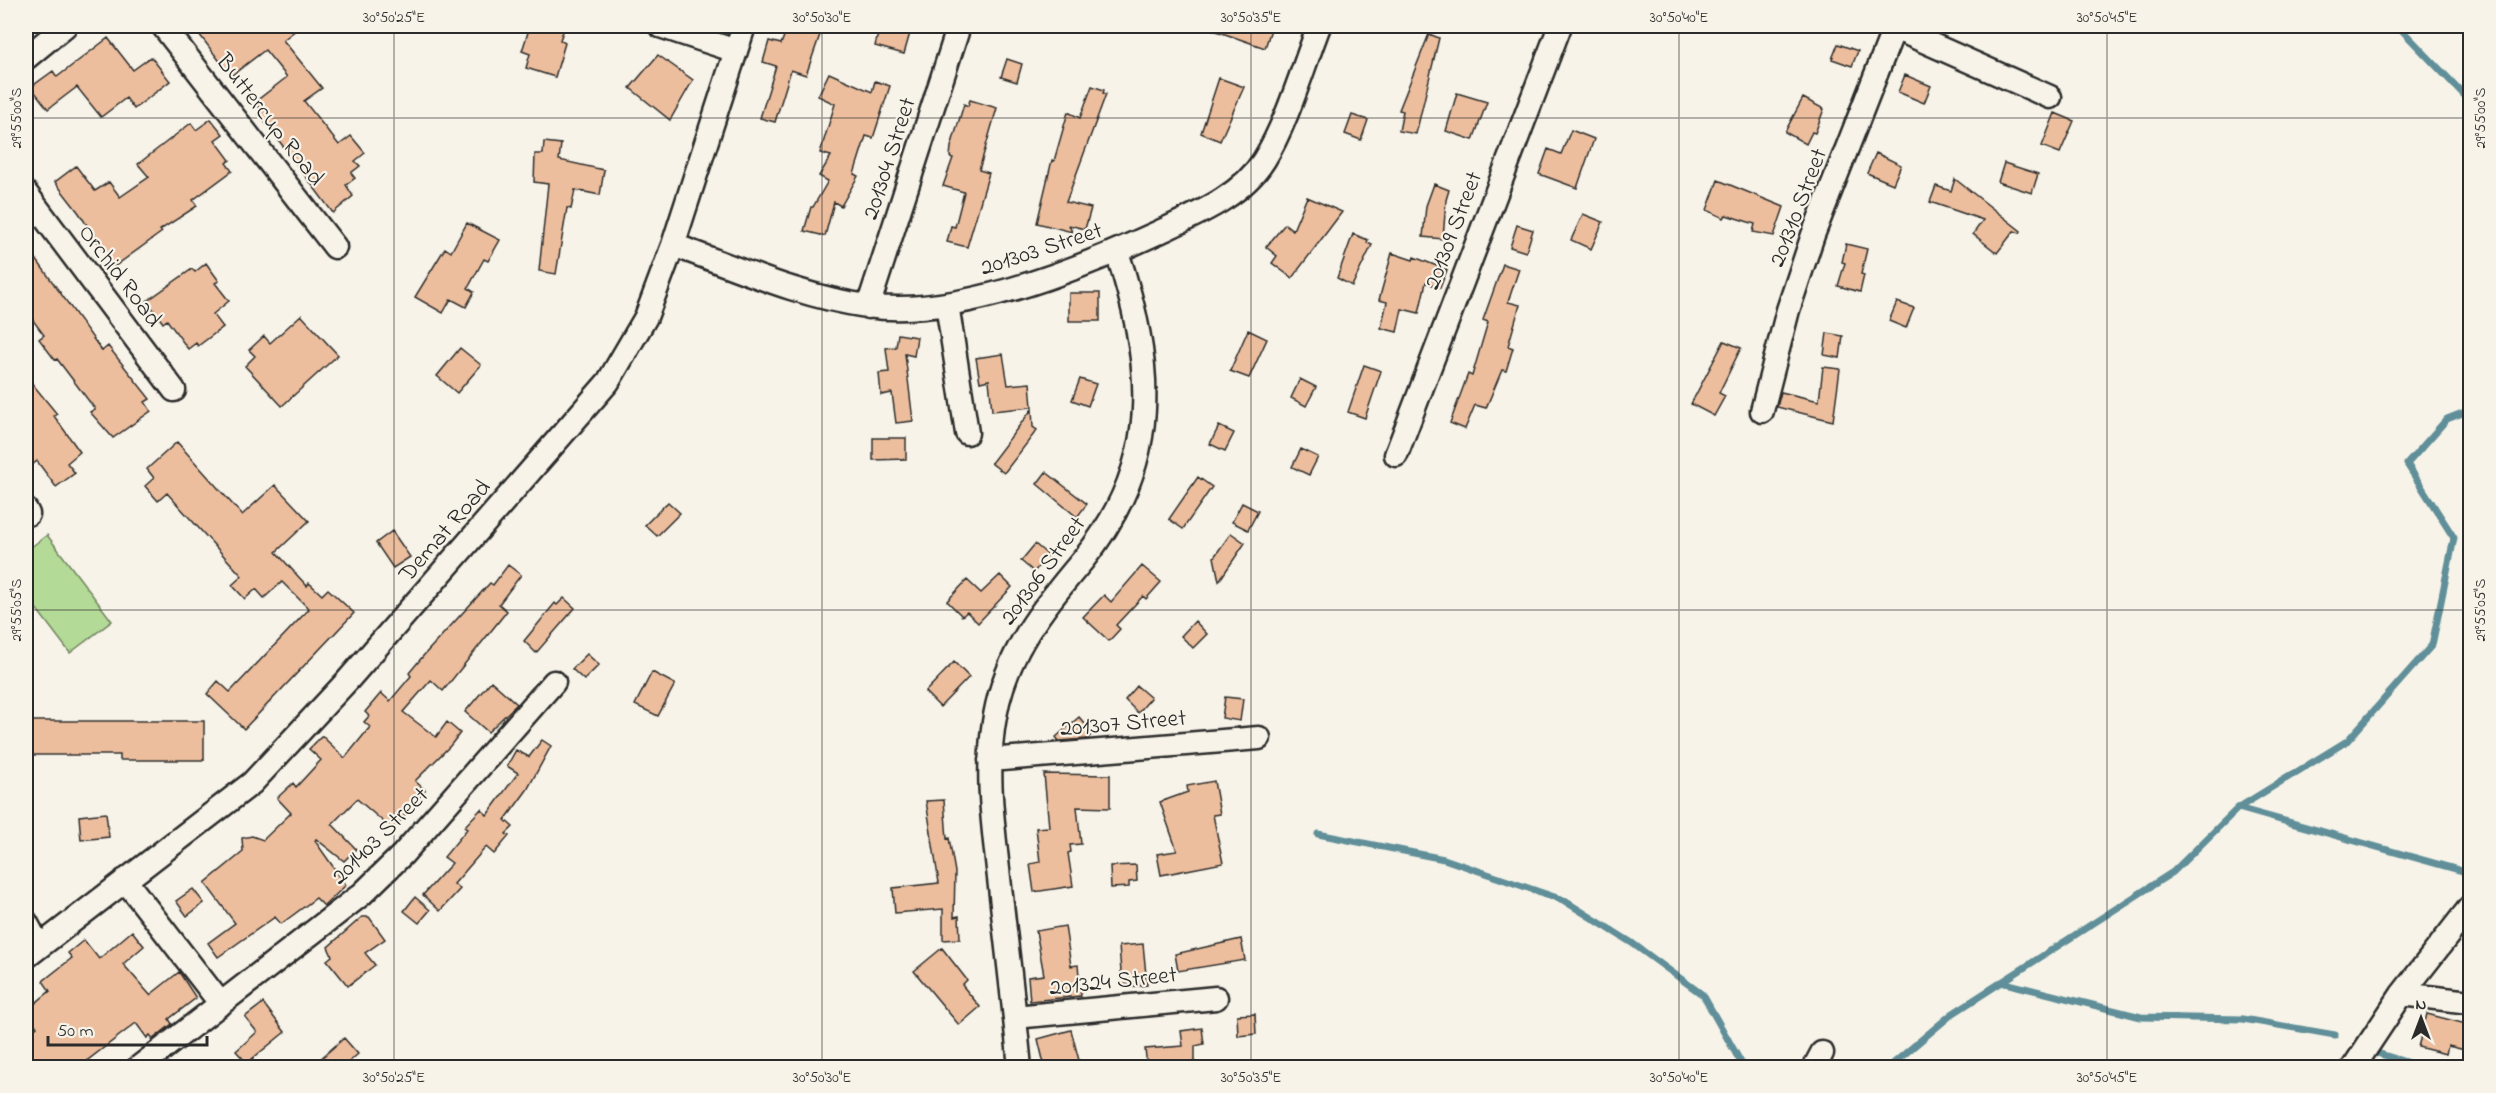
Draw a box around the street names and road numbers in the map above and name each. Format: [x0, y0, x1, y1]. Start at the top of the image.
street label: Buttercup Road [205, 46, 332, 195]
street label: 201304 Street [854, 93, 927, 224]
street label: 201310 Street [1761, 144, 1838, 272]
street label: 201309 Street [1416, 167, 1493, 295]
street label: 201303 Street [976, 214, 1107, 287]
street label: Orchid Road [69, 218, 170, 336]
street label: Demat Road [391, 472, 501, 592]
street label: 201306 Street [992, 510, 1096, 633]
street label: 201307 Street [1059, 702, 1188, 747]
street label: 201403 Street [324, 780, 438, 894]
street label: 201324 Street [1048, 958, 1179, 1007]

